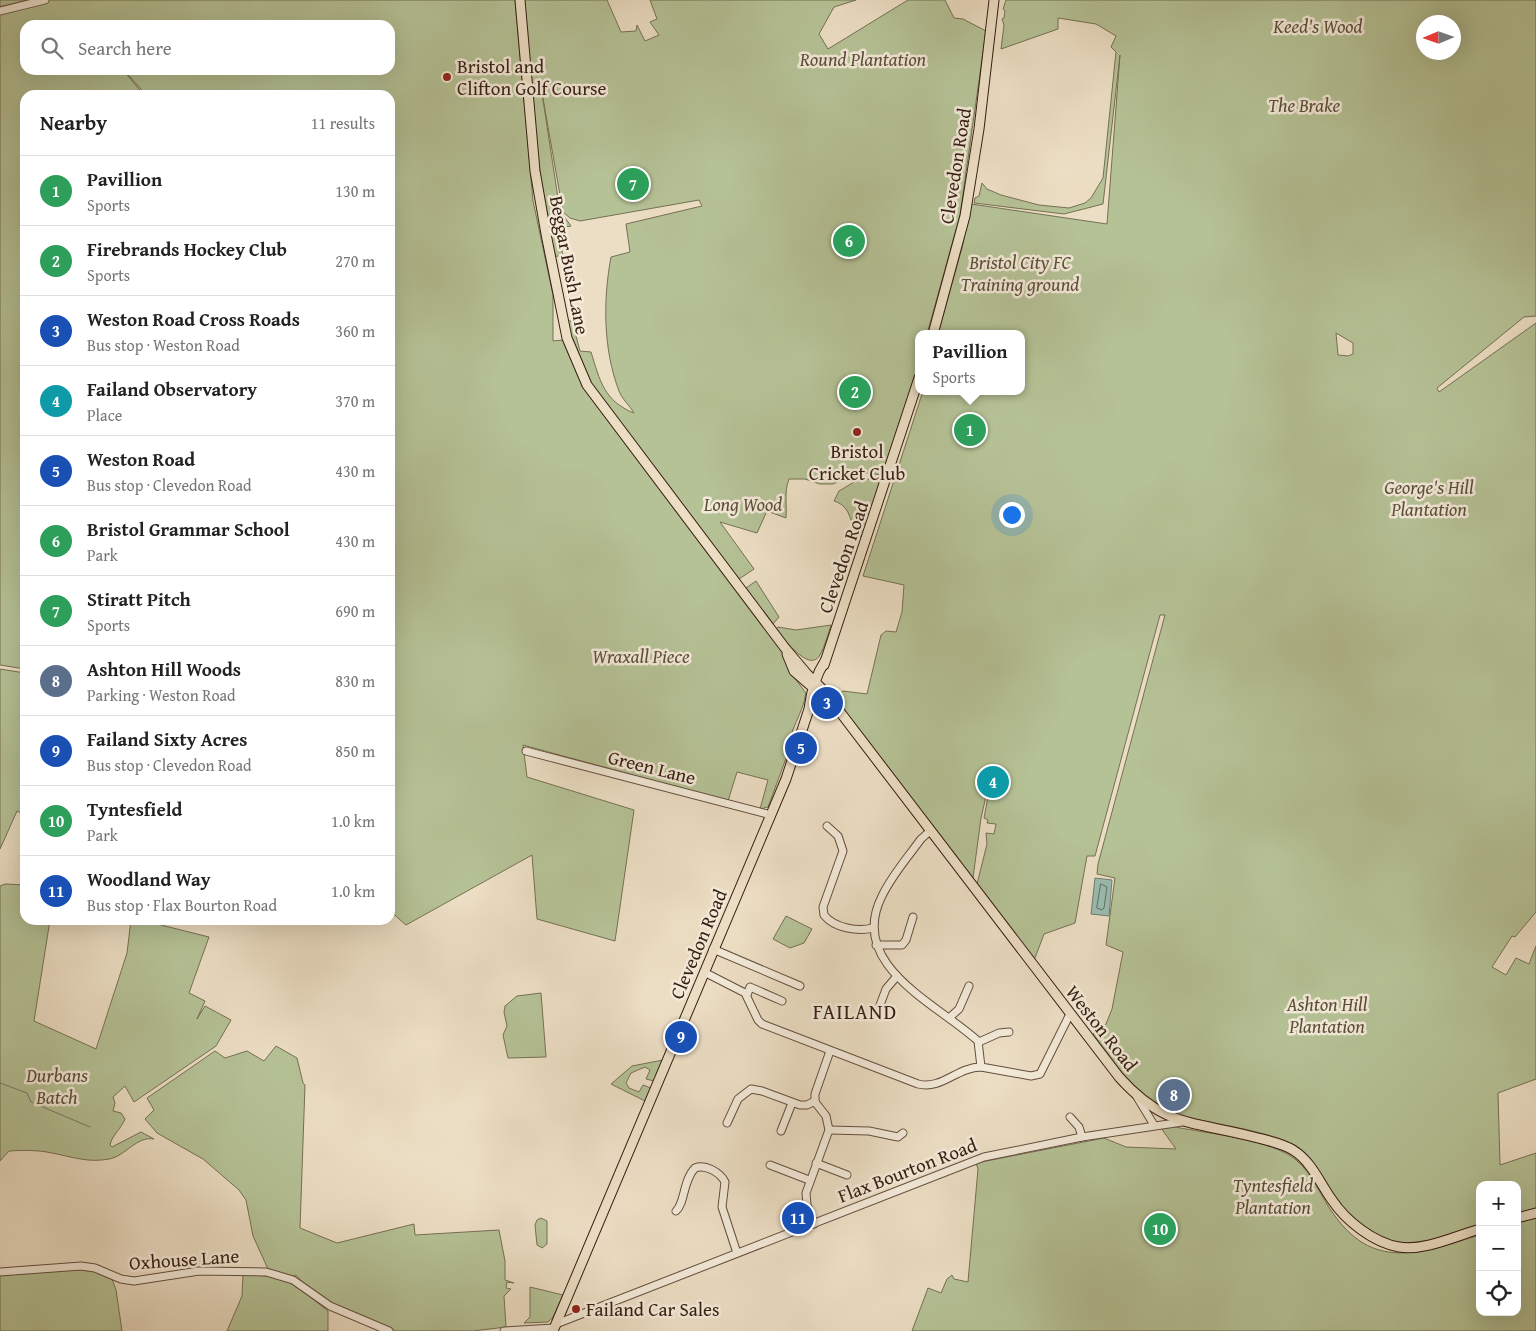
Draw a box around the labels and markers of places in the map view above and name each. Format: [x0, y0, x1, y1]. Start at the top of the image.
place label: Bristol and Clifton Golf Course [457, 52, 607, 102]
marker: Bristol and Clifton Golf Course [441, 71, 453, 83]
pin: 7 [617, 165, 649, 203]
pin: 6 [833, 222, 865, 260]
pin: 2 [839, 373, 871, 411]
pin: 1 [954, 411, 986, 449]
marker: Bristol Cricket Club [851, 426, 863, 438]
place label: Bristol Cricket Club [809, 437, 905, 487]
pin: 3 [811, 684, 843, 722]
pin: 5 [785, 729, 817, 767]
pin: 4 [977, 763, 1009, 801]
pin: 9 [665, 1018, 697, 1056]
pin: 8 [1158, 1076, 1190, 1114]
pin: 11 [782, 1199, 814, 1237]
pin: 10 [1144, 1210, 1176, 1248]
place label: Failand Car Sales [586, 1295, 720, 1323]
marker: Failand Car Sales [570, 1303, 582, 1315]

